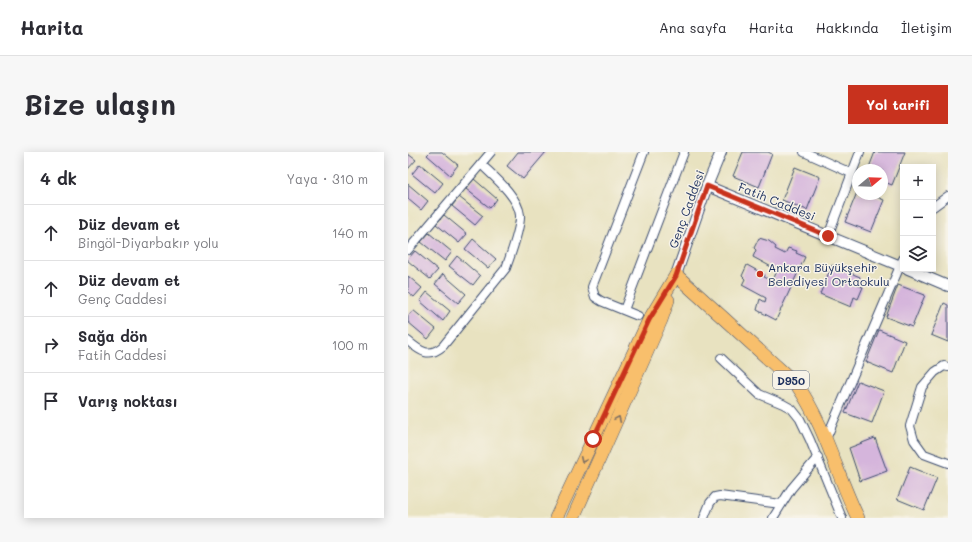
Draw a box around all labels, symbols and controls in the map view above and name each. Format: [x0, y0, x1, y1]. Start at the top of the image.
text: Harita [20, 15, 83, 40]
text: Ana sayfa [659, 18, 727, 37]
text: Harita [749, 18, 794, 37]
text: Hakkında [816, 18, 879, 37]
text: İletişim [901, 18, 952, 37]
button: Yol tarifi [848, 85, 948, 124]
text: Bize ulaşın [24, 86, 176, 122]
north arrow [852, 164, 888, 200]
map controls [900, 164, 936, 272]
button: + [900, 164, 936, 200]
text: 4 dk [40, 167, 77, 189]
street label: Genç Caddesi [664, 168, 708, 250]
text: Yaya · 310 m [287, 170, 368, 187]
street label: Fatih Caddesi [736, 178, 818, 224]
button: − [900, 200, 936, 236]
text: Düz devam et [78, 214, 180, 234]
icon: ahead [40, 222, 62, 244]
text: 140 m [332, 224, 368, 241]
route end [819, 227, 837, 245]
text: Bingöl-Diyarbakır yolu [78, 234, 219, 251]
button: layers [900, 236, 936, 272]
place label: Ankara Büyükşehir Belediyesi Ortaokulu [768, 259, 890, 289]
marker: Ankara Büyükşehir Belediyesi Ortaokulu [755, 269, 765, 279]
text: Düz devam et [78, 270, 180, 290]
icon: ahead [40, 278, 62, 300]
text: 70 m [338, 280, 368, 297]
text: Genç Caddesi [78, 290, 167, 307]
text: Sağa dön [78, 326, 147, 346]
icon: right [40, 334, 62, 356]
text: 100 m [332, 336, 368, 353]
text: Fatih Caddesi [78, 346, 167, 363]
road number: D950 [773, 371, 809, 389]
icon: arrive [40, 390, 62, 412]
text: Varış noktası [78, 391, 178, 411]
one-way arrow [613, 415, 621, 423]
route start [584, 430, 602, 448]
one-way arrow [580, 456, 588, 464]

